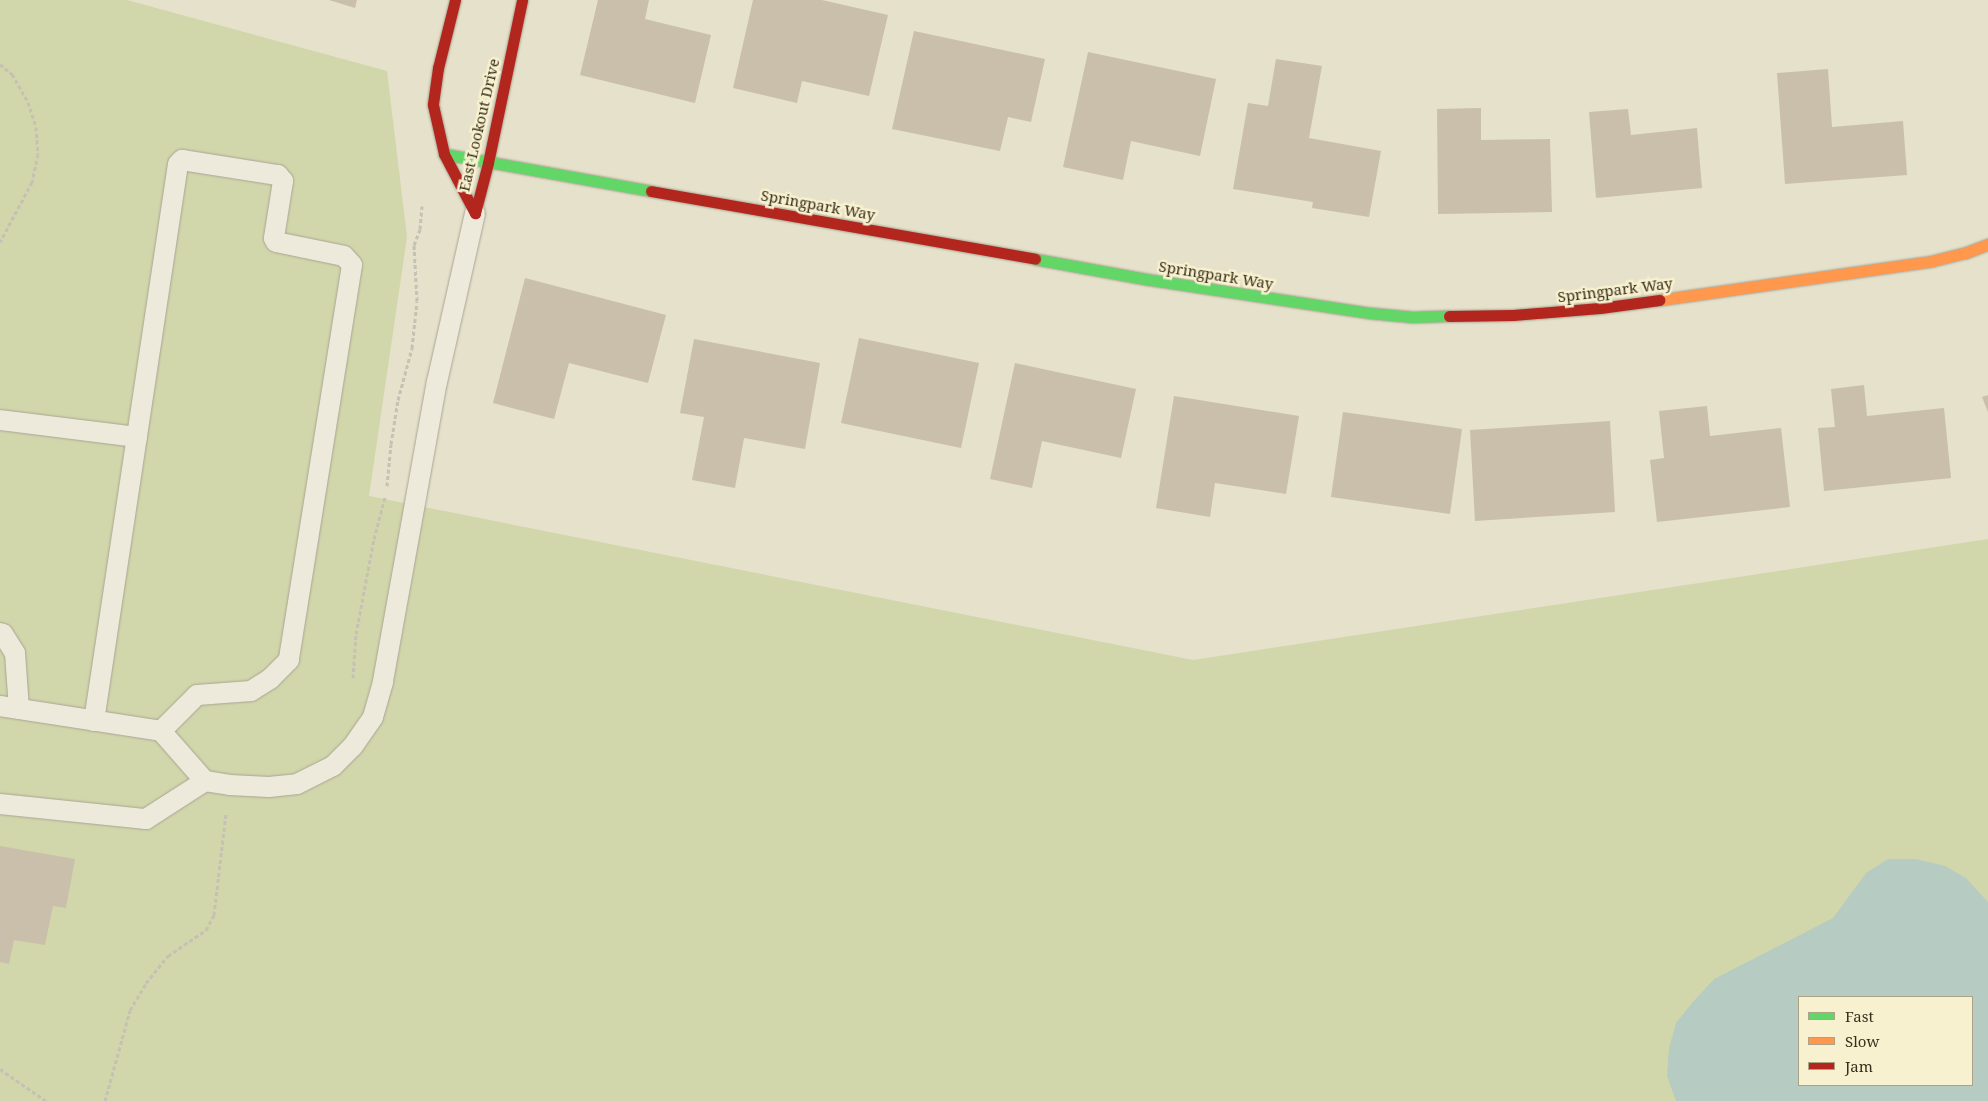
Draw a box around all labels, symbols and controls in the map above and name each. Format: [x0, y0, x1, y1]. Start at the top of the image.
street label: East Lookout Drive [455, 57, 503, 193]
street label: Springpark Way [759, 186, 877, 224]
street label: Springpark Way [1157, 257, 1275, 293]
street label: Springpark Way [1557, 274, 1673, 306]
legend [1798, 996, 1973, 1086]
text: Fast [1845, 1006, 1874, 1026]
text: Slow [1845, 1031, 1879, 1051]
text: Jam [1845, 1056, 1873, 1076]

